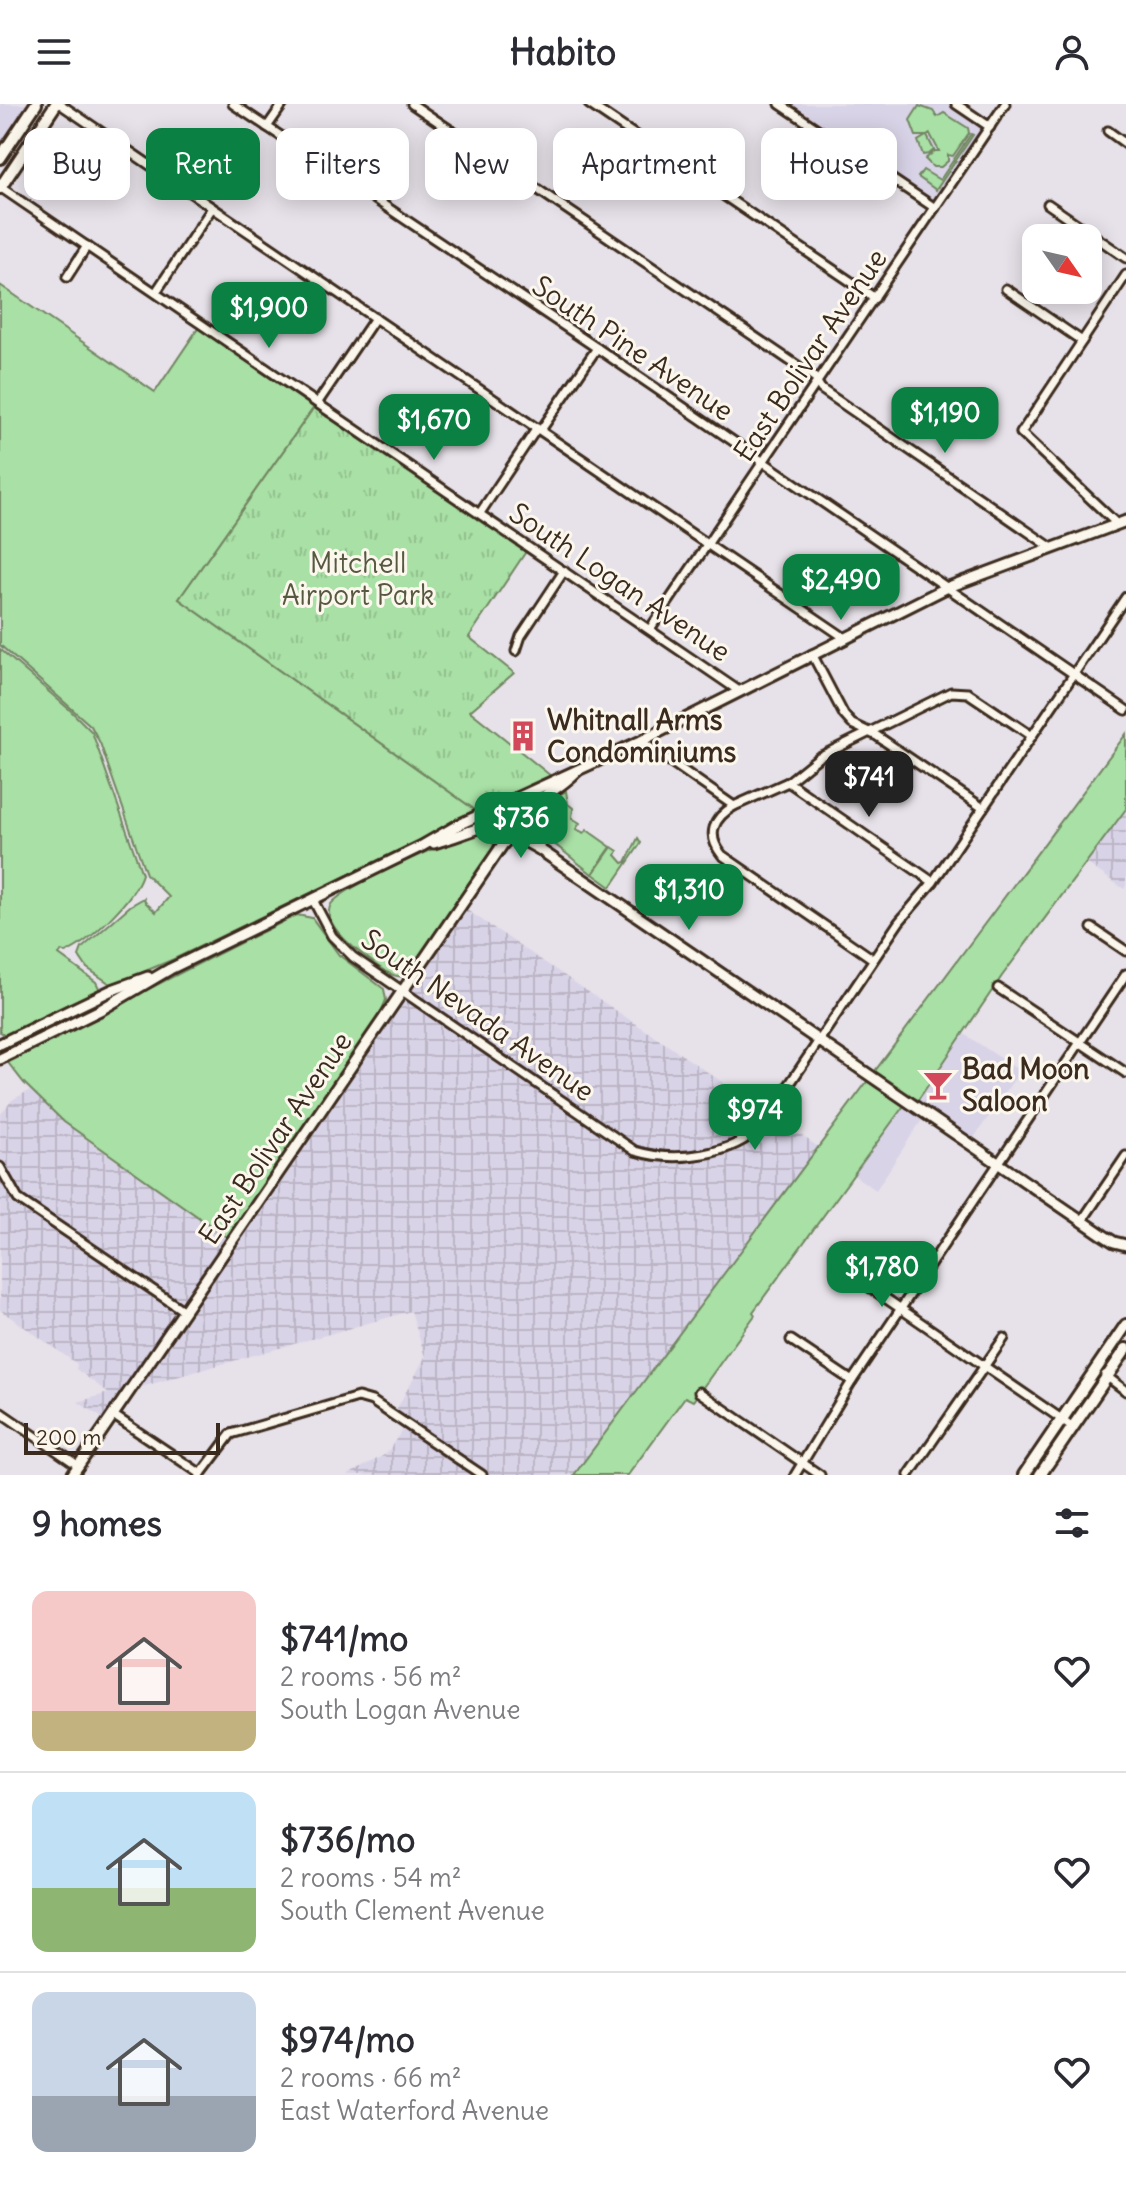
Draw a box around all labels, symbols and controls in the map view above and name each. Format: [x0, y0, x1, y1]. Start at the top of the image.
icon: menu [32, 30, 76, 74]
text: Habito [510, 30, 616, 75]
icon: person [1050, 30, 1094, 74]
chip: Buy [24, 128, 130, 200]
chip: Rent [146, 128, 260, 200]
chip: Filters [276, 128, 409, 200]
chip: New [425, 128, 537, 200]
chip: Apartment [553, 128, 745, 200]
chip: House [761, 128, 897, 200]
north arrow [1022, 224, 1102, 304]
map controls [1022, 224, 1102, 304]
street label: East Bolivar Avenue [725, 242, 895, 468]
street label: South Pine Avenue [526, 267, 740, 429]
pin: $1,900 [204, 282, 334, 350]
text: $1,900 [230, 291, 308, 324]
pin: $1,190 [880, 387, 1010, 455]
pin: $1,670 [369, 394, 499, 462]
text: $1,190 [909, 396, 981, 429]
text: $1,670 [397, 403, 471, 436]
street label: South Logan Avenue [503, 495, 737, 669]
park label: Mitchell Airport Park [282, 545, 434, 613]
pin: $2,490 [776, 554, 906, 622]
text: $2,490 [801, 563, 881, 596]
place label: Whitnall Arms Condominiums [547, 702, 737, 770]
building icon: Whitnall Arms Condominiums [506, 719, 540, 753]
pin: $741 [822, 751, 916, 819]
text: $741 [843, 760, 895, 793]
pin: $736 [474, 792, 568, 860]
text: $736 [493, 801, 549, 834]
pin: $1,310 [624, 864, 754, 932]
text: $1,310 [653, 873, 725, 906]
street label: South Nevada Avenue [354, 921, 602, 1109]
street label: East Bolivar Avenue [190, 1025, 360, 1251]
place label: Bad Moon Saloon [962, 1051, 1090, 1119]
bar icon: Bad Moon Saloon [921, 1068, 955, 1102]
pin: $974 [708, 1084, 802, 1152]
text: $974 [727, 1093, 783, 1126]
pin: $1,780 [817, 1241, 947, 1309]
text: $1,780 [845, 1250, 919, 1283]
scale bar [24, 1419, 220, 1455]
text: 200 m [36, 1423, 102, 1451]
icon: filters [1050, 1501, 1094, 1545]
text: 9 homes [32, 1502, 162, 1545]
text: $741/mo [280, 1617, 408, 1660]
icon: home [96, 1623, 192, 1719]
icon: heart [1050, 1649, 1094, 1693]
text: 2 rooms · 56 m² [280, 1660, 461, 1693]
text: South Logan Avenue [280, 1693, 520, 1726]
text: $736/mo [280, 1818, 415, 1861]
icon: home [96, 1824, 192, 1920]
icon: heart [1050, 1850, 1094, 1894]
text: 2 rooms · 54 m² [280, 1861, 462, 1894]
text: South Clement Avenue [280, 1894, 545, 1927]
text: $974/mo [280, 2018, 415, 2061]
icon: home [96, 2024, 192, 2120]
icon: heart [1050, 2050, 1094, 2094]
text: 2 rooms · 66 m² [280, 2061, 462, 2094]
text: East Waterford Avenue [280, 2094, 549, 2127]

